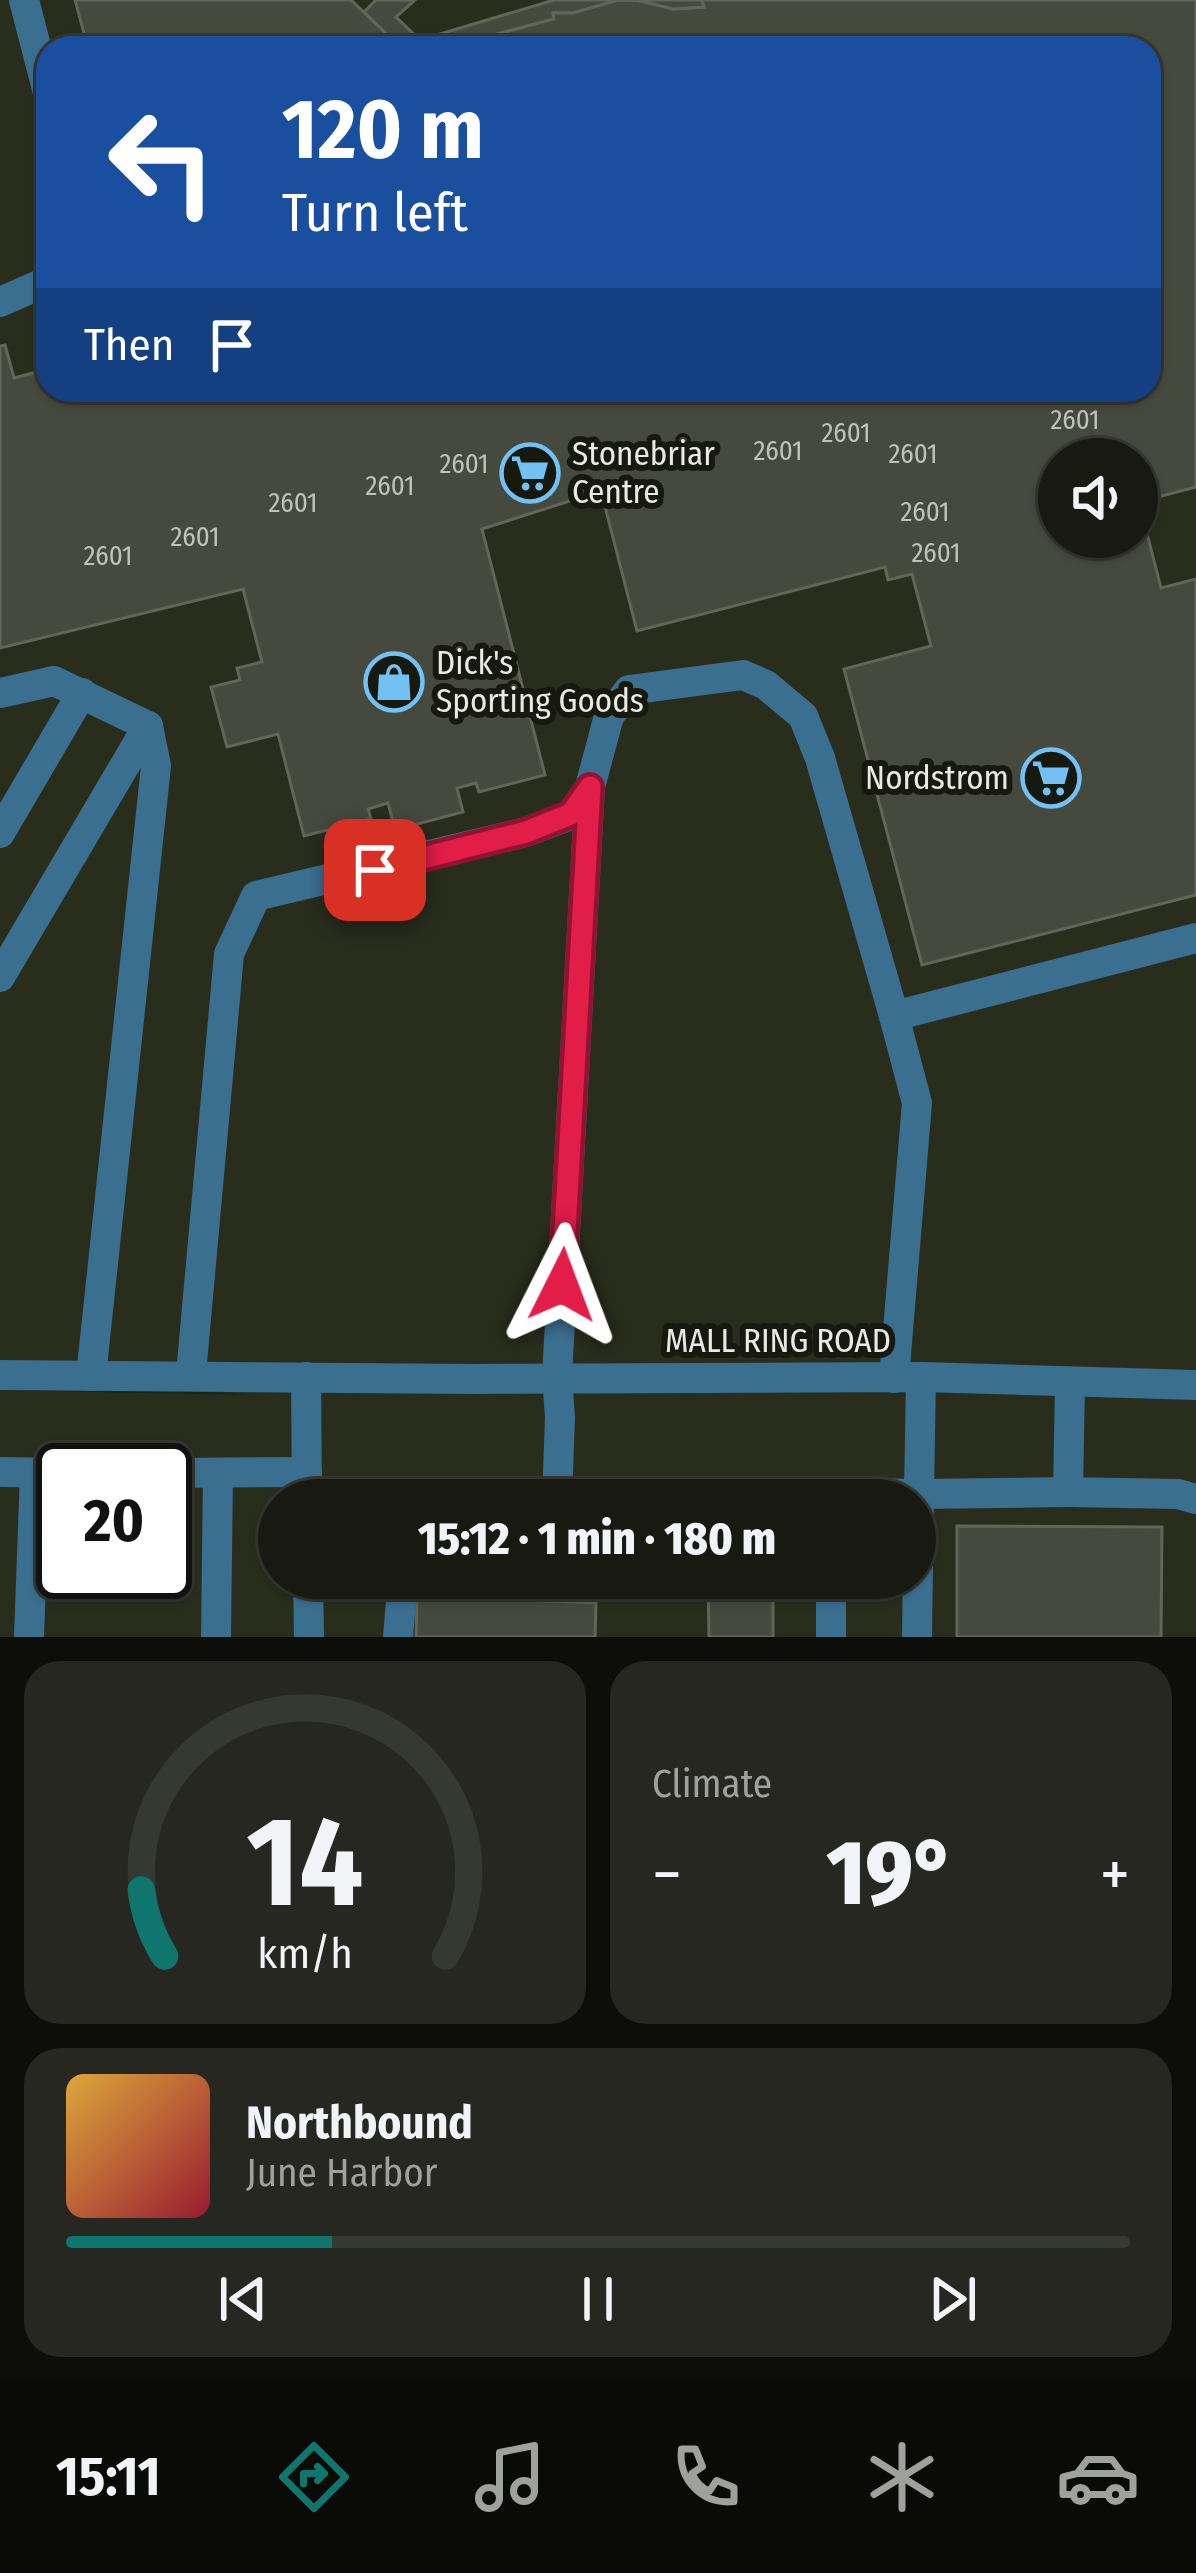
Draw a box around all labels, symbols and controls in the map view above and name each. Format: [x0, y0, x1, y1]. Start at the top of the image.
text: 120 m [282, 79, 484, 180]
icon: left [84, 84, 240, 240]
text: Turn left [282, 181, 468, 245]
icon: arrive [199, 312, 265, 378]
text: Then [84, 318, 175, 372]
house number: 2601 [1050, 404, 1100, 436]
house number: 2601 [821, 417, 871, 449]
place label: Stonebriar Centre [572, 434, 715, 512]
house number: 2601 [753, 435, 803, 467]
house number: 2601 [888, 438, 938, 470]
map controls [1038, 438, 1158, 558]
button: sound [1038, 438, 1158, 558]
supermarket icon: Stonebriar Centre [499, 442, 561, 504]
house number: 2601 [439, 448, 489, 480]
house number: 2601 [365, 470, 415, 502]
house number: 2601 [268, 487, 318, 519]
house number: 2601 [900, 496, 950, 528]
house number: 2601 [170, 521, 220, 553]
house number: 2601 [911, 537, 961, 569]
house number: 2601 [83, 540, 133, 572]
place label: Dick's Sporting Goods [436, 643, 644, 721]
shop icon: Dick's Sporting Goods [363, 651, 425, 713]
supermarket icon: Nordstrom [1020, 747, 1082, 809]
place label: Nordstrom [865, 758, 1009, 798]
pin [324, 819, 426, 921]
icon: arrive [342, 837, 408, 903]
position arrow [499, 1222, 625, 1348]
street label: MALL RING ROAD [665, 1321, 891, 1361]
speed limit sign: 20 [36, 1443, 192, 1599]
text: 15:12 · 1 min · 180 m [418, 1512, 776, 1566]
text: Climate [652, 1761, 772, 1807]
text: 14 [247, 1788, 363, 1938]
text: 19° [827, 1820, 955, 1928]
text: − [652, 1835, 682, 1914]
text: + [1100, 1835, 1130, 1914]
text: km/h [257, 1927, 353, 1978]
text: Northbound [246, 2096, 473, 2150]
text: June Harbor [246, 2150, 437, 2196]
icon: previous [210, 2266, 276, 2332]
icon: pause [565, 2266, 631, 2332]
icon: next [920, 2266, 986, 2332]
icon: directions [272, 2435, 356, 2519]
icon: music [468, 2435, 552, 2519]
icon: phone [664, 2435, 748, 2519]
icon: climate [860, 2435, 944, 2519]
icon: car [1056, 2435, 1140, 2519]
text: 15:11 [56, 2445, 161, 2509]

